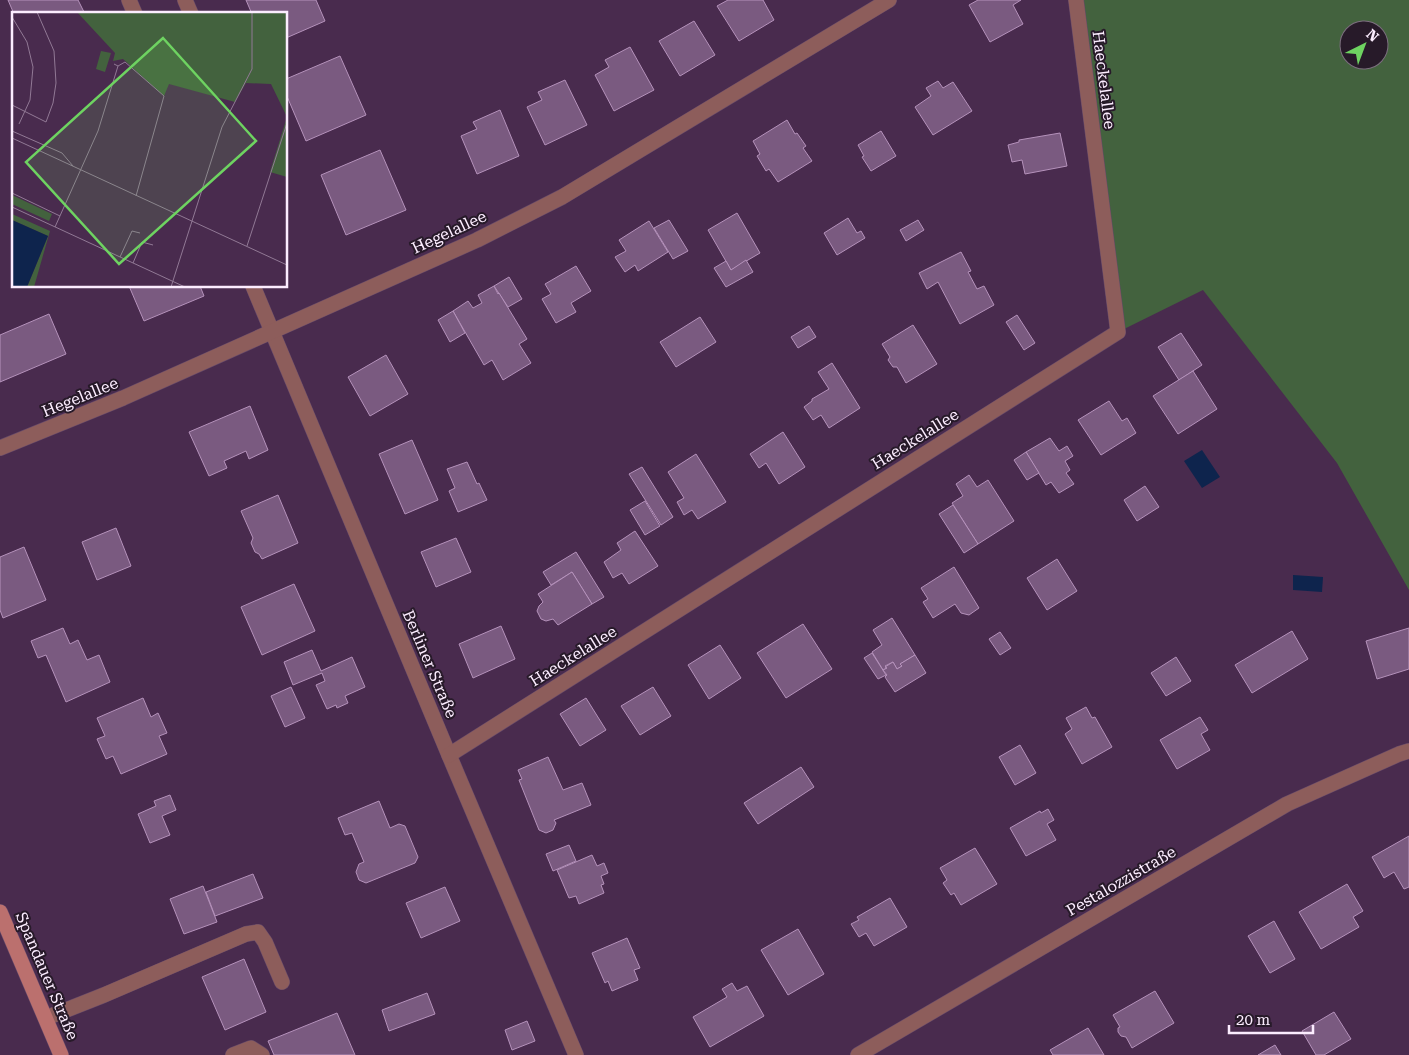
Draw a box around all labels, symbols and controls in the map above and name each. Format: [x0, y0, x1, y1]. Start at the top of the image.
inset map [12, 12, 288, 288]
north arrow [1339, 20, 1389, 70]
text: N [1363, 26, 1382, 45]
street label: Haeckelallee [1089, 30, 1119, 130]
street label: Hegelallee [409, 206, 490, 258]
street label: Hegelallee [39, 373, 121, 421]
street label: Haeckelallee [868, 405, 962, 473]
street label: Berliner Straße [399, 607, 461, 721]
street label: Haeckelallee [526, 622, 620, 690]
street label: Pestalozzistraße [1063, 842, 1179, 920]
street label: Spandauer Straße [11, 909, 83, 1043]
scale bar [1229, 1002, 1313, 1034]
text: 20 m [1236, 1011, 1271, 1029]

